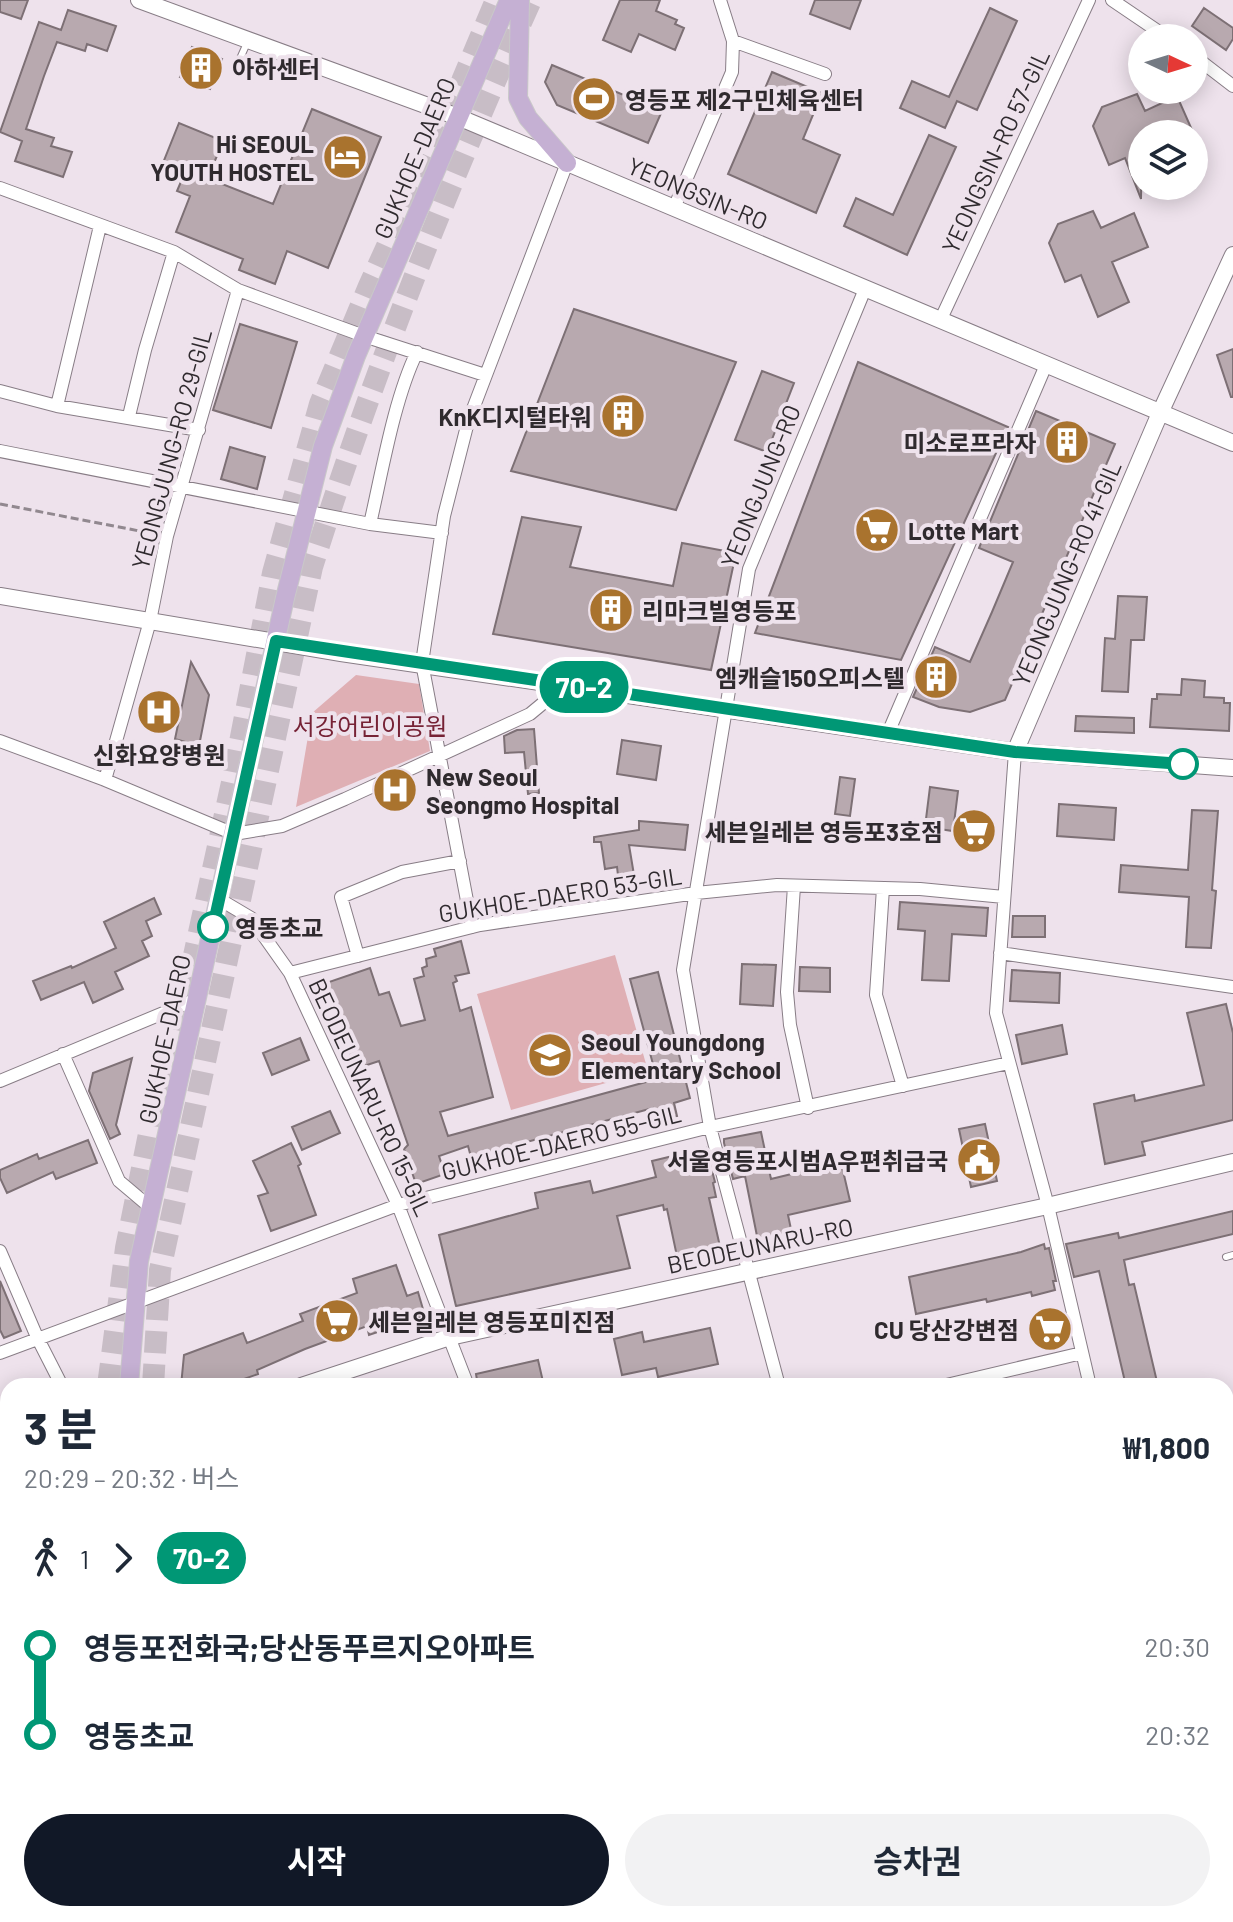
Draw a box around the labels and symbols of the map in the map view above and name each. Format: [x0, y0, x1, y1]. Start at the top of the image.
north arrow [1128, 24, 1208, 104]
building icon: 아하센터 [177, 44, 225, 92]
street label: YEONGSIN-RO 57-GIL [935, 44, 1055, 258]
place label: 아하센터 [232, 54, 320, 83]
street label: GUKHOE-DAERO [367, 73, 461, 243]
sports icon: 영등포 제2구민체육센터 [570, 75, 618, 123]
place label: 영등포 제2구민체육센터 [625, 85, 864, 114]
place label: Hi SEOUL YOUTH HOSTEL [150, 129, 314, 186]
hotel icon: Hi SEOUL YOUTH HOSTEL [321, 133, 369, 181]
street label: YEONGSIN-RO [624, 151, 772, 235]
street label: YEONGJUNG-RO 29-GIL [125, 326, 217, 572]
building icon: KnK디지털타워 [599, 392, 647, 440]
street label: YEONGJUNG-RO [714, 400, 806, 572]
place label: KnK디지털타워 [438, 402, 592, 431]
building icon: 미소로프라자 [1043, 418, 1091, 466]
place label: 미소로프라자 [904, 428, 1036, 457]
street label: YEONGJUNG-RO 41-GIL [1005, 456, 1127, 690]
supermarket icon: Lotte Mart [853, 506, 901, 554]
place label: Lotte Mart [908, 516, 1019, 545]
building icon: 리마크빌영등포 [587, 586, 635, 634]
place label: 리마크빌영등포 [642, 596, 797, 625]
building icon: 엠캐슬150오피스텔 [912, 653, 960, 701]
line badge: 70-2 [528, 661, 640, 713]
place label: 엠캐슬150오피스텔 [715, 663, 905, 692]
hospital icon: 신화요양병원 [135, 688, 183, 736]
park label: 서강어린이공원 [293, 711, 447, 740]
place label: 신화요양병원 [93, 740, 225, 769]
unlabelled marker [1168, 749, 1198, 779]
place label: New Seoul Seongmo Hospital [426, 762, 619, 819]
hospital icon: New Seoul Seongmo Hospital [371, 766, 419, 814]
supermarket icon: 세븐일레븐 영등포3호점 [950, 807, 998, 855]
place label: 세븐일레븐 영등포3호점 [704, 817, 943, 846]
street label: GUKHOE-DAERO 53-GIL [436, 860, 684, 928]
marker: 영동초교 [198, 912, 228, 942]
place label: 영동초교 [235, 913, 323, 942]
street label: GUKHOE-DAERO [132, 952, 196, 1126]
street label: BEODEUNARU-RO 15-GIL [303, 973, 439, 1221]
place label: Seoul Youngdong Elementary School [581, 1027, 781, 1084]
school or university icon: Seoul Youngdong Elementary School [526, 1031, 574, 1079]
street label: GUKHOE-DAERO 55-GIL [438, 1098, 684, 1186]
public building icon: 서울영등포시범A우편취급국 [955, 1136, 1003, 1184]
place label: 서울영등포시범A우편취급국 [667, 1146, 948, 1175]
street label: BEODEUNARU-RO [664, 1211, 856, 1279]
supermarket icon: 세븐일레븐 영등포미진점 [313, 1297, 361, 1345]
supermarket icon: CU 당산강변점 [1026, 1305, 1074, 1353]
place label: 세븐일레븐 영등포미진점 [368, 1307, 616, 1336]
place label: CU 당산강변점 [874, 1315, 1019, 1344]

